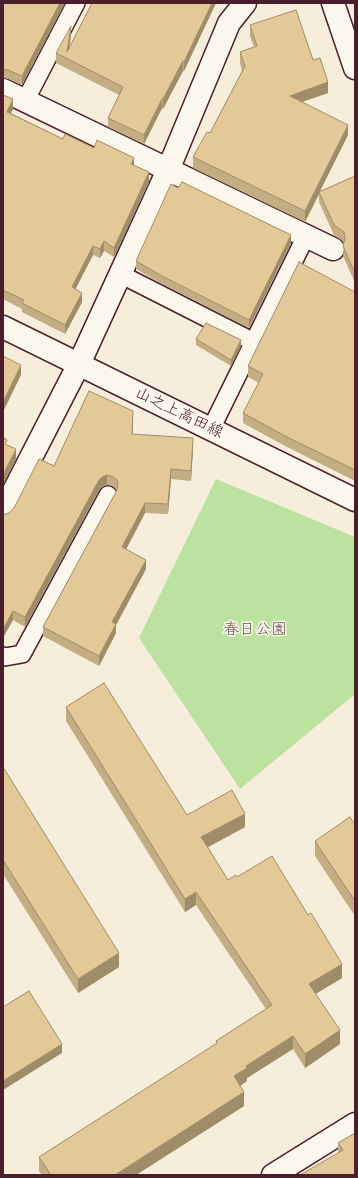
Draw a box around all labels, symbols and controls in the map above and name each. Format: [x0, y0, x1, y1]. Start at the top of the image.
street label: 山之上高田線 [132, 383, 226, 443]
park label: 春日公園 [223, 620, 287, 640]

